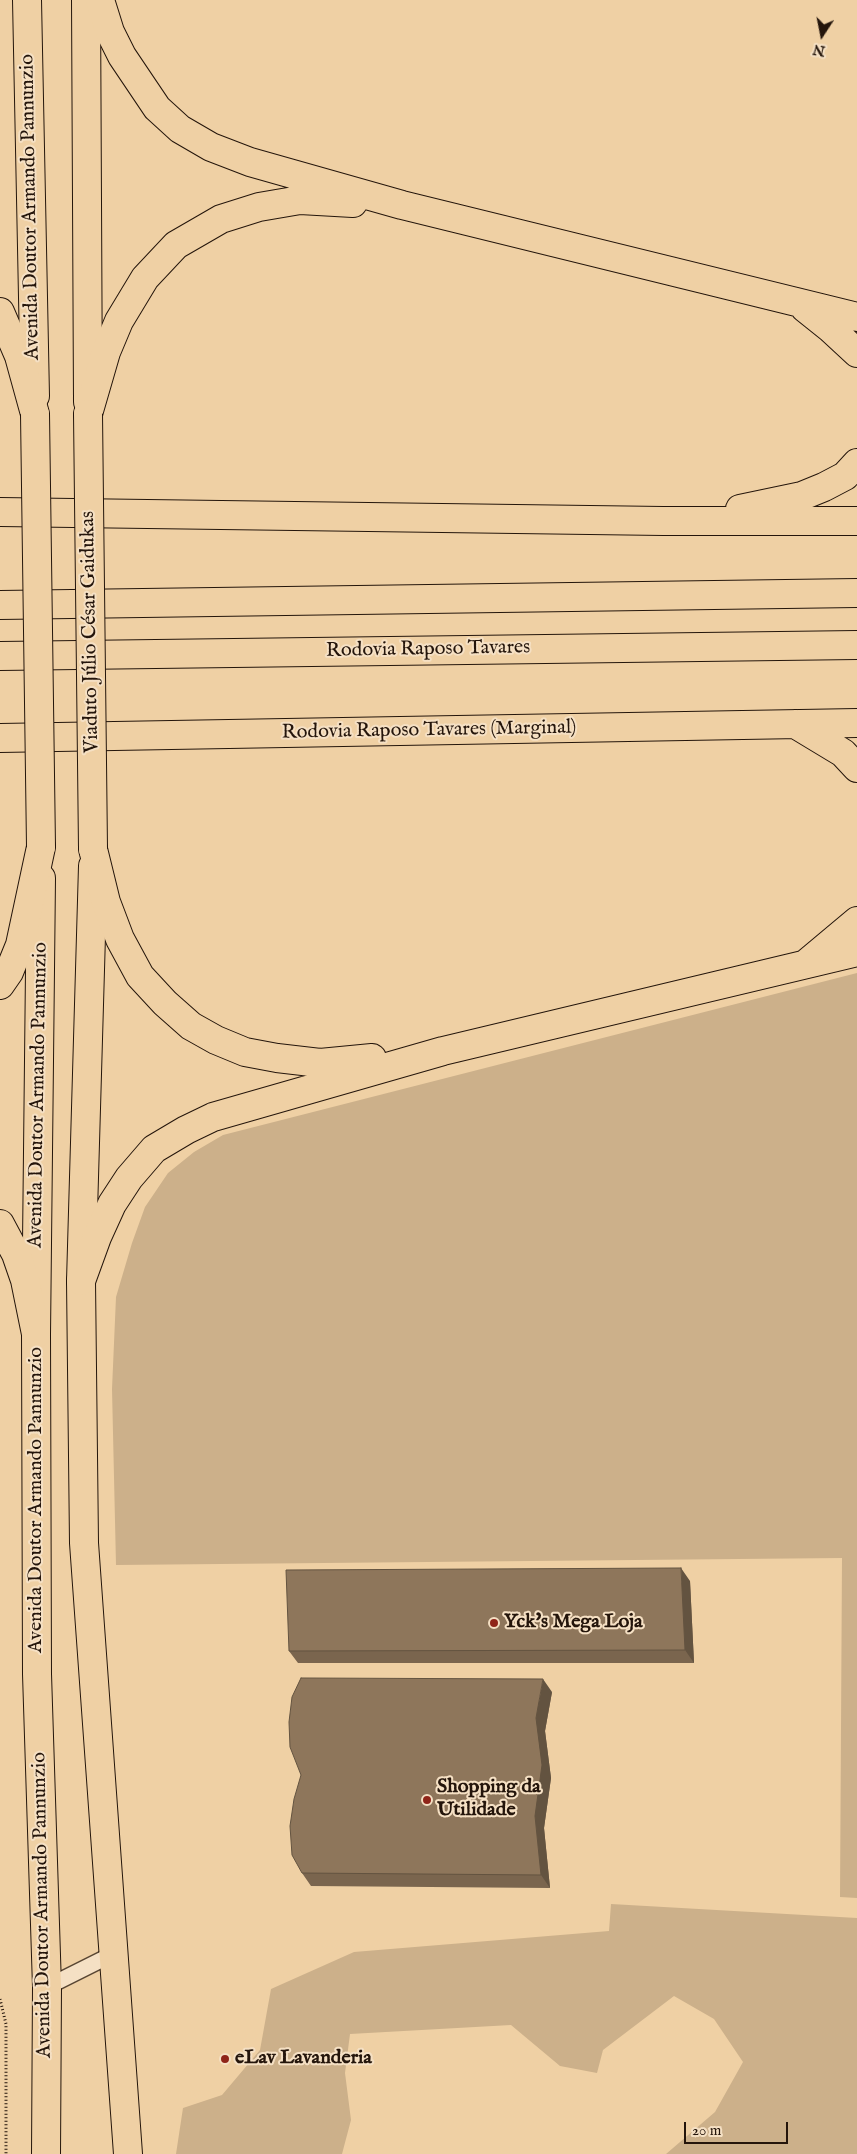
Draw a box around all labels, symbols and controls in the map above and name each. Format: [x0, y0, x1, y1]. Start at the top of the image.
north arrow [797, 10, 847, 60]
text: N [811, 40, 827, 60]
street label: Avenida Doutor Armando Pannunzio [16, 54, 46, 360]
street label: Viaduto Júlio César Gaidukas [77, 511, 105, 753]
street label: Rodovia Raposo Tavares [326, 636, 530, 664]
street label: Rodovia Raposo Tavares (Marginal) [281, 716, 577, 746]
street label: Avenida Doutor Armando Pannunzio [24, 942, 54, 1248]
street label: Avenida Doutor Armando Pannunzio [25, 1347, 49, 1653]
place label: Yck's Mega Loja [504, 1611, 643, 1635]
marker: Yck's Mega Loja [488, 1617, 500, 1629]
street label: Avenida Doutor Armando Pannunzio [28, 1752, 58, 2058]
place label: Shopping da Utilidade [437, 1776, 541, 1823]
marker: Shopping da Utilidade [421, 1794, 433, 1806]
place label: eLav Lavanderia [235, 2047, 372, 2071]
marker: eLav Lavanderia [219, 2053, 231, 2065]
scale bar [687, 2112, 791, 2144]
text: 20 m [692, 2121, 721, 2140]

